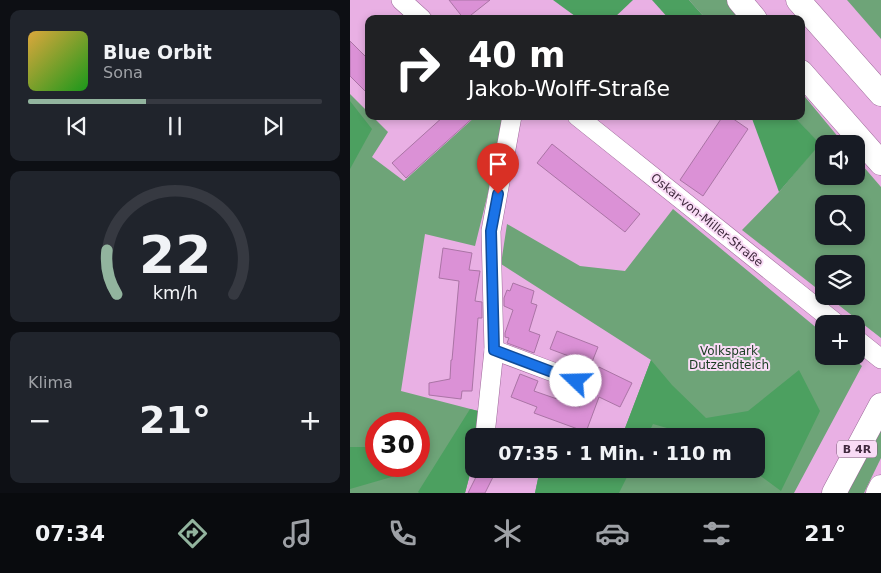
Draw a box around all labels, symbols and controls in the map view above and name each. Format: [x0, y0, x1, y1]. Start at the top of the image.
icon: right [385, 35, 450, 100]
text: 40 m [468, 35, 565, 75]
text: Blue Orbit [103, 41, 212, 63]
text: Sona [103, 63, 143, 82]
text: Jakob-Wolff-Straße [468, 76, 670, 101]
icon: previous [63, 112, 91, 140]
icon: pause [161, 112, 189, 140]
icon: next [259, 112, 287, 140]
map controls [815, 135, 865, 365]
button: sound [815, 135, 865, 185]
pin [477, 143, 519, 194]
icon: arrive [484, 150, 512, 178]
street label: Oskar-von-Miller-Straße [648, 170, 766, 270]
button: search [815, 195, 865, 245]
text: 22 [139, 225, 211, 285]
button: layers [815, 255, 865, 305]
text: km/h [152, 282, 198, 303]
button: + [815, 315, 865, 365]
park label: Volkspark Dutzendteich [689, 344, 769, 372]
position arrow [549, 354, 601, 406]
text: Klima [28, 373, 73, 392]
text: 21° [139, 398, 211, 442]
text: − [28, 404, 51, 437]
text: + [299, 404, 322, 437]
speed limit sign: 30 [365, 412, 430, 477]
road number: B 4R [837, 440, 877, 458]
text: 07:35 · 1 Min. · 110 m [498, 442, 732, 464]
icon: directions [175, 516, 210, 551]
icon: music [280, 516, 315, 551]
icon: phone [385, 516, 420, 551]
icon: climate [490, 516, 525, 551]
icon: car [595, 516, 630, 551]
icon: filters [699, 516, 734, 551]
text: 07:34 [35, 521, 105, 546]
text: 21° [804, 521, 846, 546]

